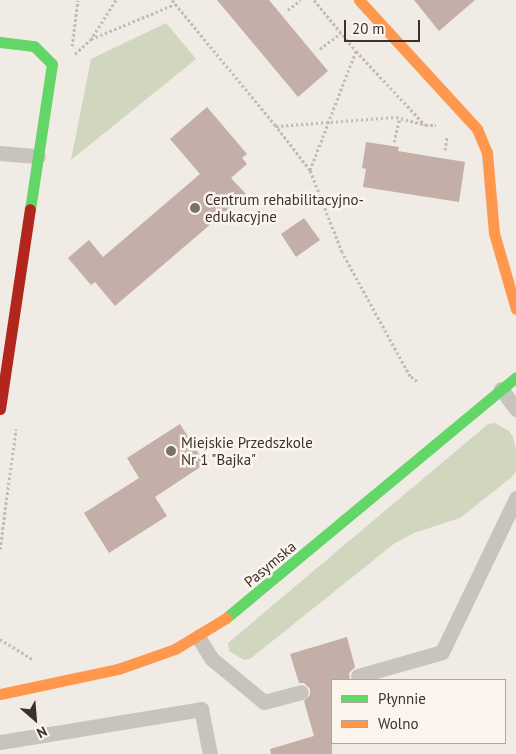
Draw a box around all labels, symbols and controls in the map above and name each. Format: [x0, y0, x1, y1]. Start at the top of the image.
scale bar [346, 10, 422, 42]
text: 20 m [352, 19, 385, 38]
place label: Centrum rehabilitacyjno- edukacyjne [205, 190, 364, 225]
marker: Centrum rehabilitacyjno- edukacyjne [189, 202, 201, 214]
place label: Miejskie Przedszkole Nr 1 "Bajka" [181, 433, 313, 468]
marker: Miejskie Przedszkole Nr 1 "Bajka" [165, 445, 177, 457]
street label: Pasymska [241, 537, 299, 591]
legend [331, 679, 506, 744]
text: Płynnie [378, 689, 426, 708]
north arrow [10, 694, 60, 744]
text: Wolno [378, 714, 418, 733]
text: N [34, 722, 50, 742]

